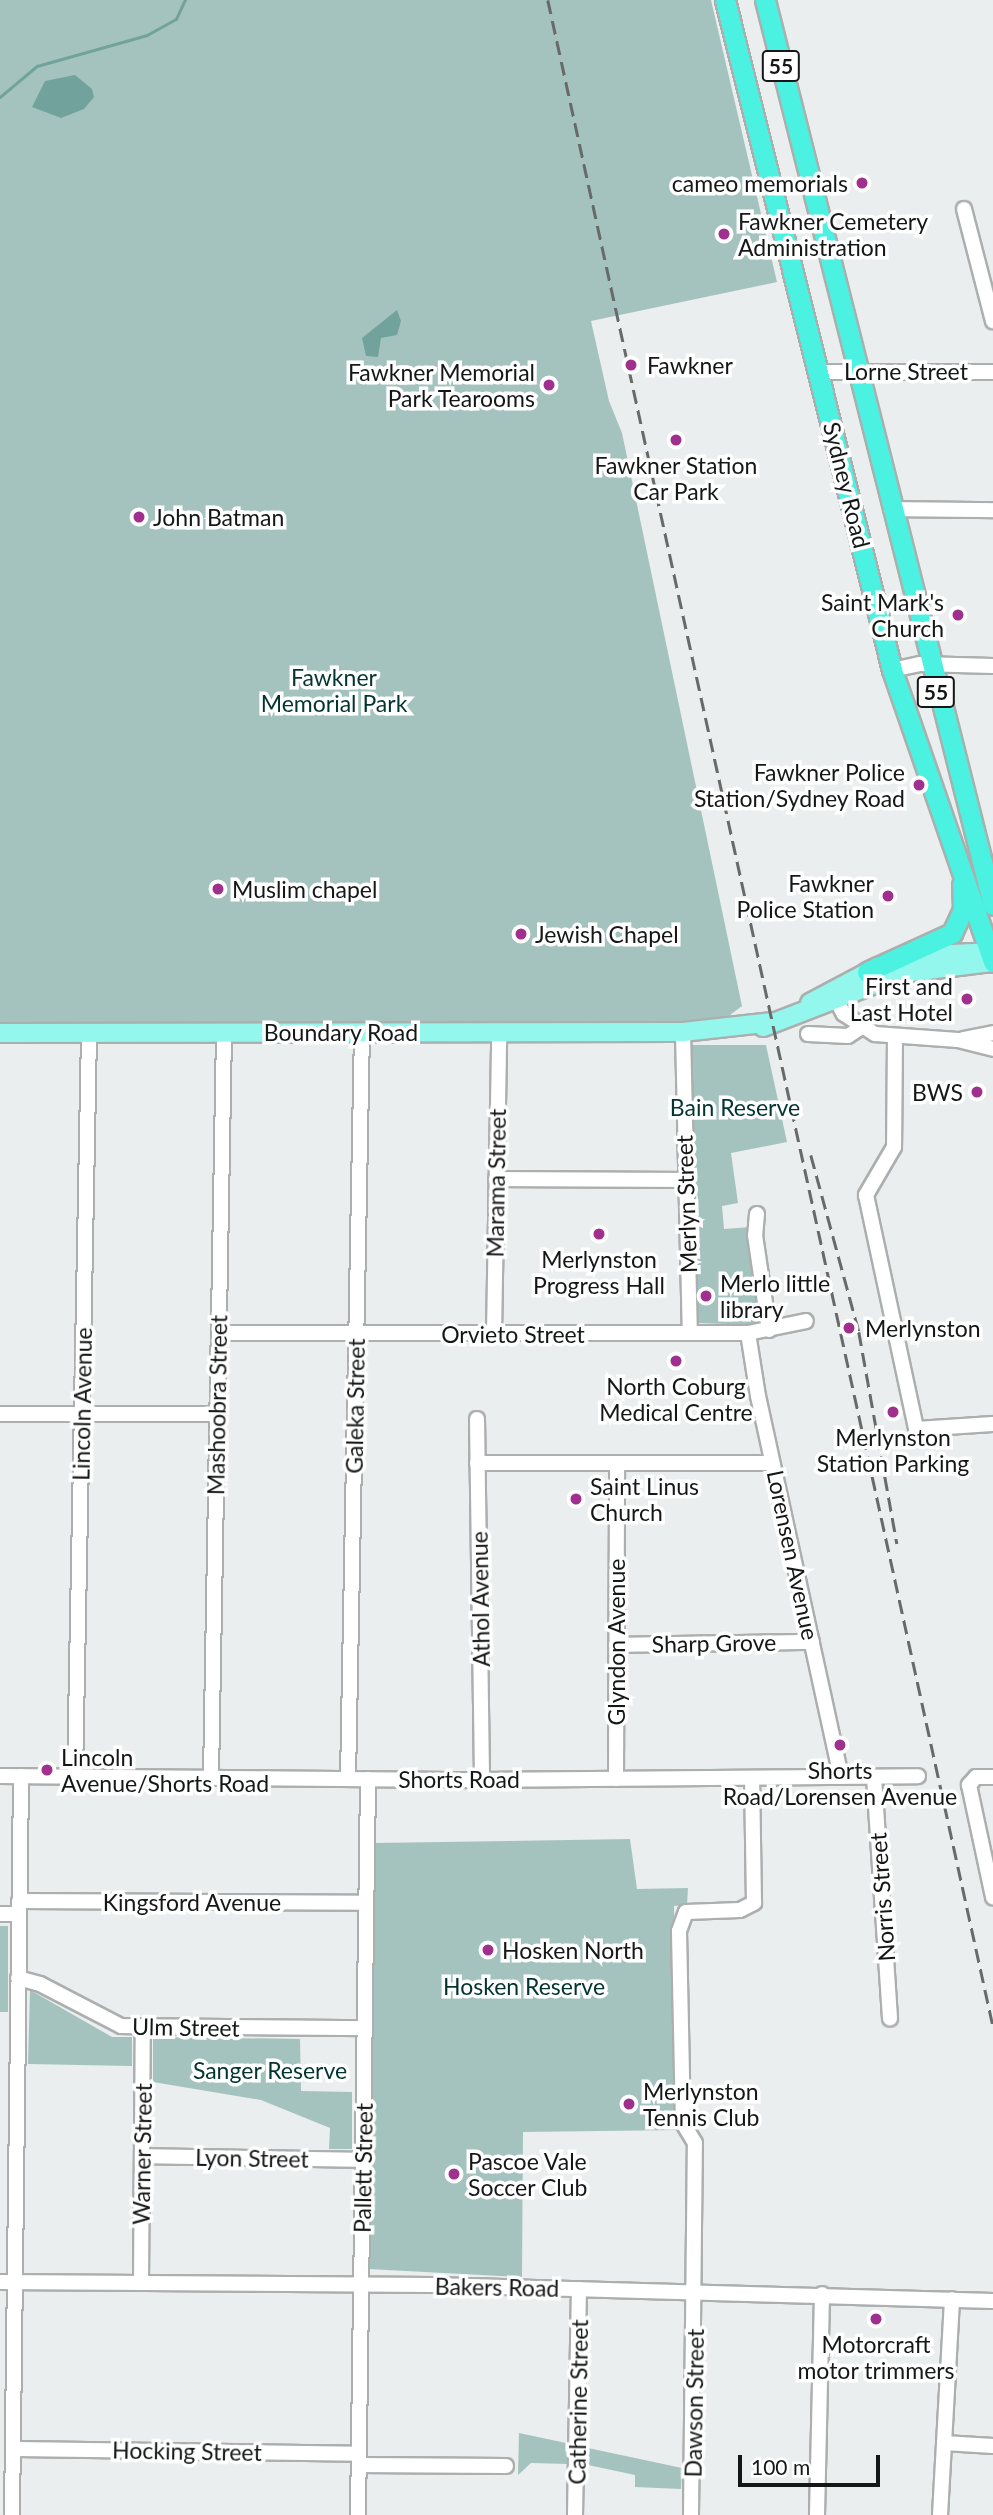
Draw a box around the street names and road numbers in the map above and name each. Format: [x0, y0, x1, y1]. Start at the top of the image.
road number: 55 [762, 48, 800, 84]
street label: Lorne Street [844, 357, 968, 385]
street label: Sydney Road [818, 419, 876, 551]
road number: 55 [917, 674, 955, 710]
street label: Boundary Road [264, 1018, 418, 1046]
street label: Marama Street [481, 1108, 511, 1258]
street label: Merlyn Street [670, 1135, 702, 1273]
street label: Mashoobra Street [202, 1315, 232, 1495]
street label: Orvieto Street [441, 1320, 585, 1348]
street label: Lincoln Avenue [67, 1327, 97, 1481]
street label: Galeka Street [340, 1338, 370, 1474]
street label: Lorensen Avenue [761, 1467, 825, 1643]
street label: Athol Avenue [465, 1531, 495, 1667]
street label: Glyndon Avenue [602, 1558, 630, 1726]
street label: Sharp Grove [651, 1628, 777, 1658]
street label: Shorts Road [398, 1765, 520, 1793]
street label: Norris Street [864, 1832, 900, 1962]
street label: Kingsford Avenue [102, 1888, 282, 1916]
street label: Ulm Street [132, 2012, 240, 2042]
street label: Warner Street [127, 2083, 157, 2225]
street label: Pallett Street [348, 2103, 378, 2233]
street label: Lyon Street [195, 2143, 309, 2173]
street label: Bakers Road [435, 2272, 559, 2302]
street label: Catherine Street [563, 2319, 593, 2485]
street label: Dawson Street [679, 2328, 709, 2478]
street label: Hocking Street [112, 2436, 262, 2466]

